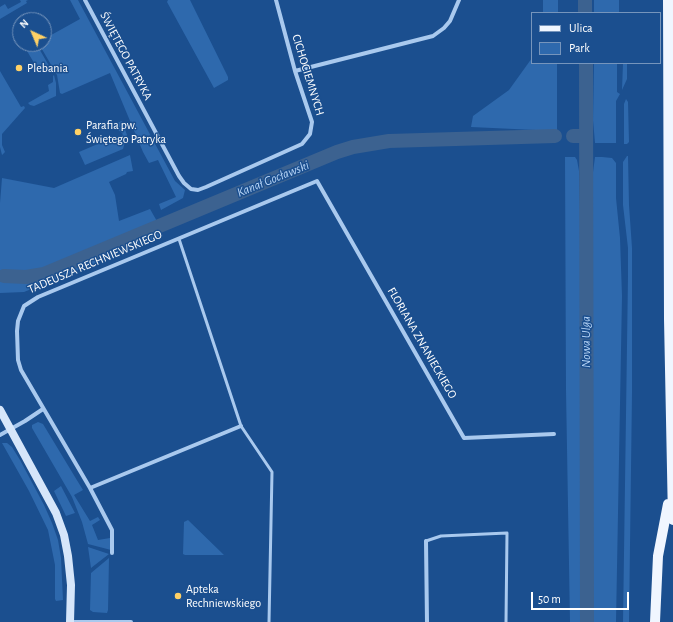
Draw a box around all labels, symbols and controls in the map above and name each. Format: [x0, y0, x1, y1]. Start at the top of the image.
street label: ŚWIĘTEGO PATRYKA [97, 10, 155, 102]
north arrow [12, 12, 52, 52]
legend [531, 12, 661, 64]
text: N [17, 17, 31, 30]
text: Ulica [569, 22, 592, 34]
street label: CICHOCIEMNYCH [289, 33, 327, 117]
text: Park [569, 42, 590, 54]
place label: Plebania [27, 61, 68, 75]
marker: Plebania [14, 63, 24, 73]
place label: Parafia pw. Świętego Patryka [86, 118, 166, 146]
marker: Parafia pw. Świętego Patryka [73, 127, 83, 137]
water label: Kanał Gocławski [235, 157, 311, 201]
street label: TADEUSZA RECHNIEWSKIEGO [26, 227, 164, 297]
street label: FLORIANA ZNANIECKIEGO [384, 285, 460, 401]
water label: Nowa Ulga [578, 316, 594, 368]
place label: Apteka Rechniewskiego [186, 582, 261, 610]
scale bar [533, 584, 631, 610]
marker: Apteka Rechniewskiego [173, 591, 183, 601]
text: 50 m [538, 593, 561, 605]

